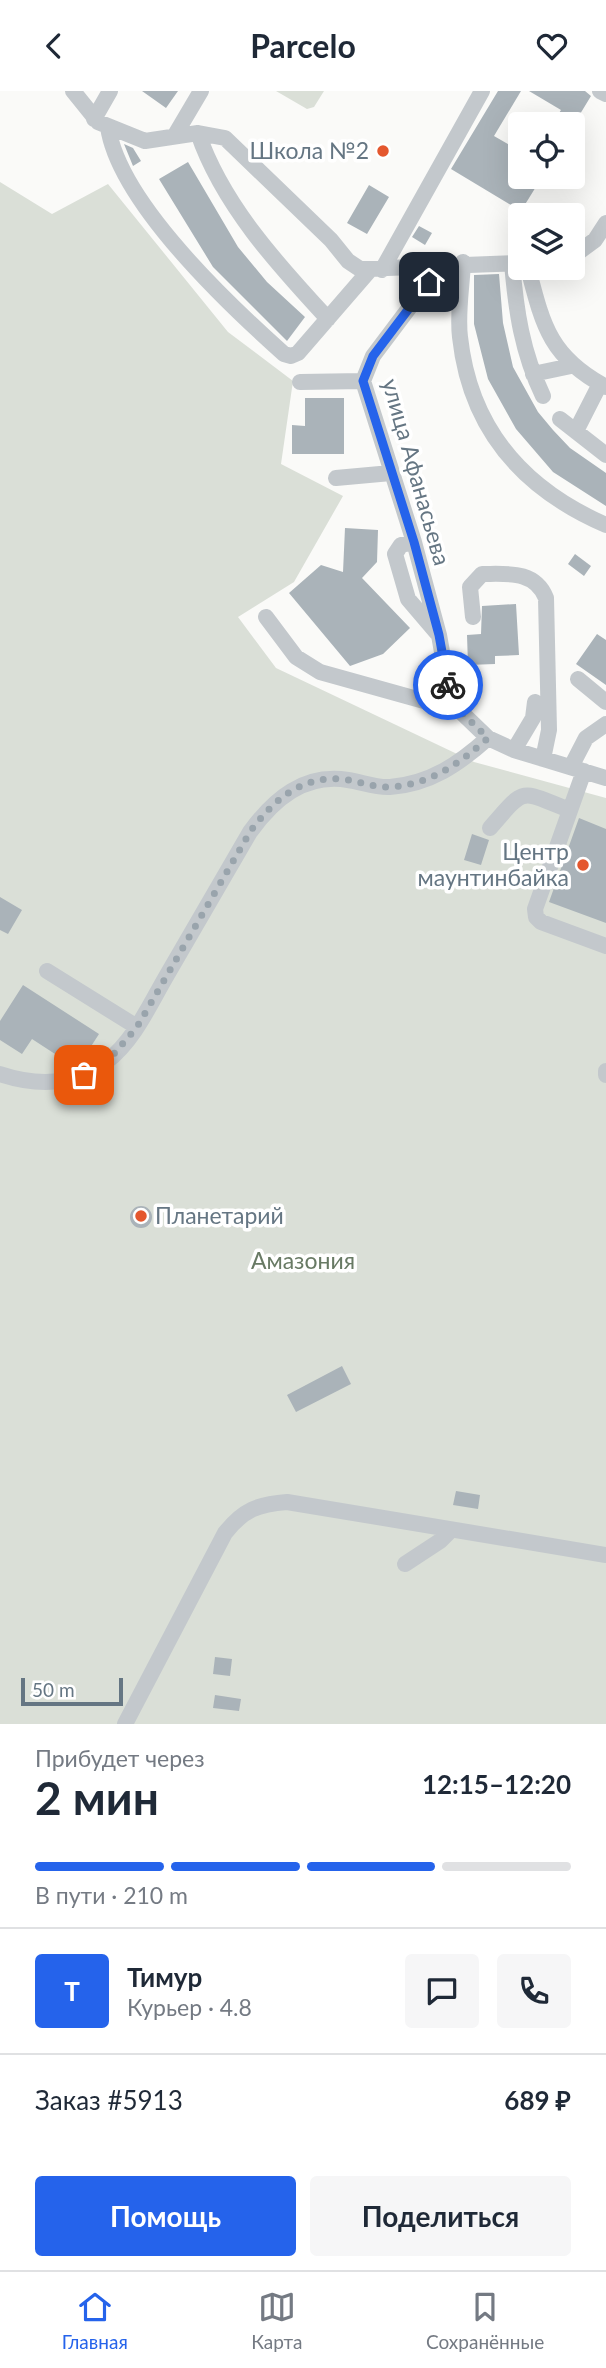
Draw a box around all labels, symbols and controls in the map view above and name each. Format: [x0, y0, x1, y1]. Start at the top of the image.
text: Parcelo [250, 26, 356, 65]
icon: back [35, 27, 73, 65]
icon: heart [533, 27, 571, 65]
map controls [508, 112, 585, 280]
button: locate [508, 112, 585, 189]
place label: Школа №2 [250, 136, 369, 164]
marker: Школа №2 [375, 143, 391, 159]
button: layers [508, 203, 585, 280]
pin [399, 252, 459, 312]
icon: home [410, 263, 448, 301]
street label: улица Афанасьева [377, 375, 457, 568]
courier [413, 650, 483, 720]
icon: bike [429, 666, 467, 704]
place label: Центр маунтинбайка [418, 837, 569, 891]
marker: Центр маунтинбайка [575, 857, 591, 873]
pin [54, 1045, 114, 1105]
icon: bag [65, 1056, 103, 1094]
place label: Планетарий [155, 1201, 284, 1229]
marker: Планетарий [133, 1208, 149, 1224]
park label: Амазония [251, 1246, 355, 1274]
scale bar [21, 1675, 122, 1707]
text: 50 m [32, 1678, 75, 1701]
text: Прибудет через [35, 1744, 205, 1772]
text: 12:15–12:20 [422, 1768, 571, 1800]
text: 2 мин [35, 1770, 159, 1825]
text: В пути · 210 m [35, 1881, 188, 1909]
button: chat [405, 1954, 479, 2028]
button: phone [497, 1954, 571, 2028]
text: Тимур [127, 1961, 202, 1993]
text: Т [64, 1975, 80, 2007]
text: Курьер · 4.8 [127, 1993, 252, 2021]
text: Заказ #5913 [35, 2084, 183, 2116]
text: 689 ₽ [504, 2084, 571, 2116]
button: Помощь [35, 2176, 296, 2256]
button: Поделиться [310, 2176, 571, 2256]
tab: Главная [62, 2288, 128, 2353]
tab: Карта [251, 2288, 303, 2353]
tab: Сохранённые [426, 2288, 544, 2353]

